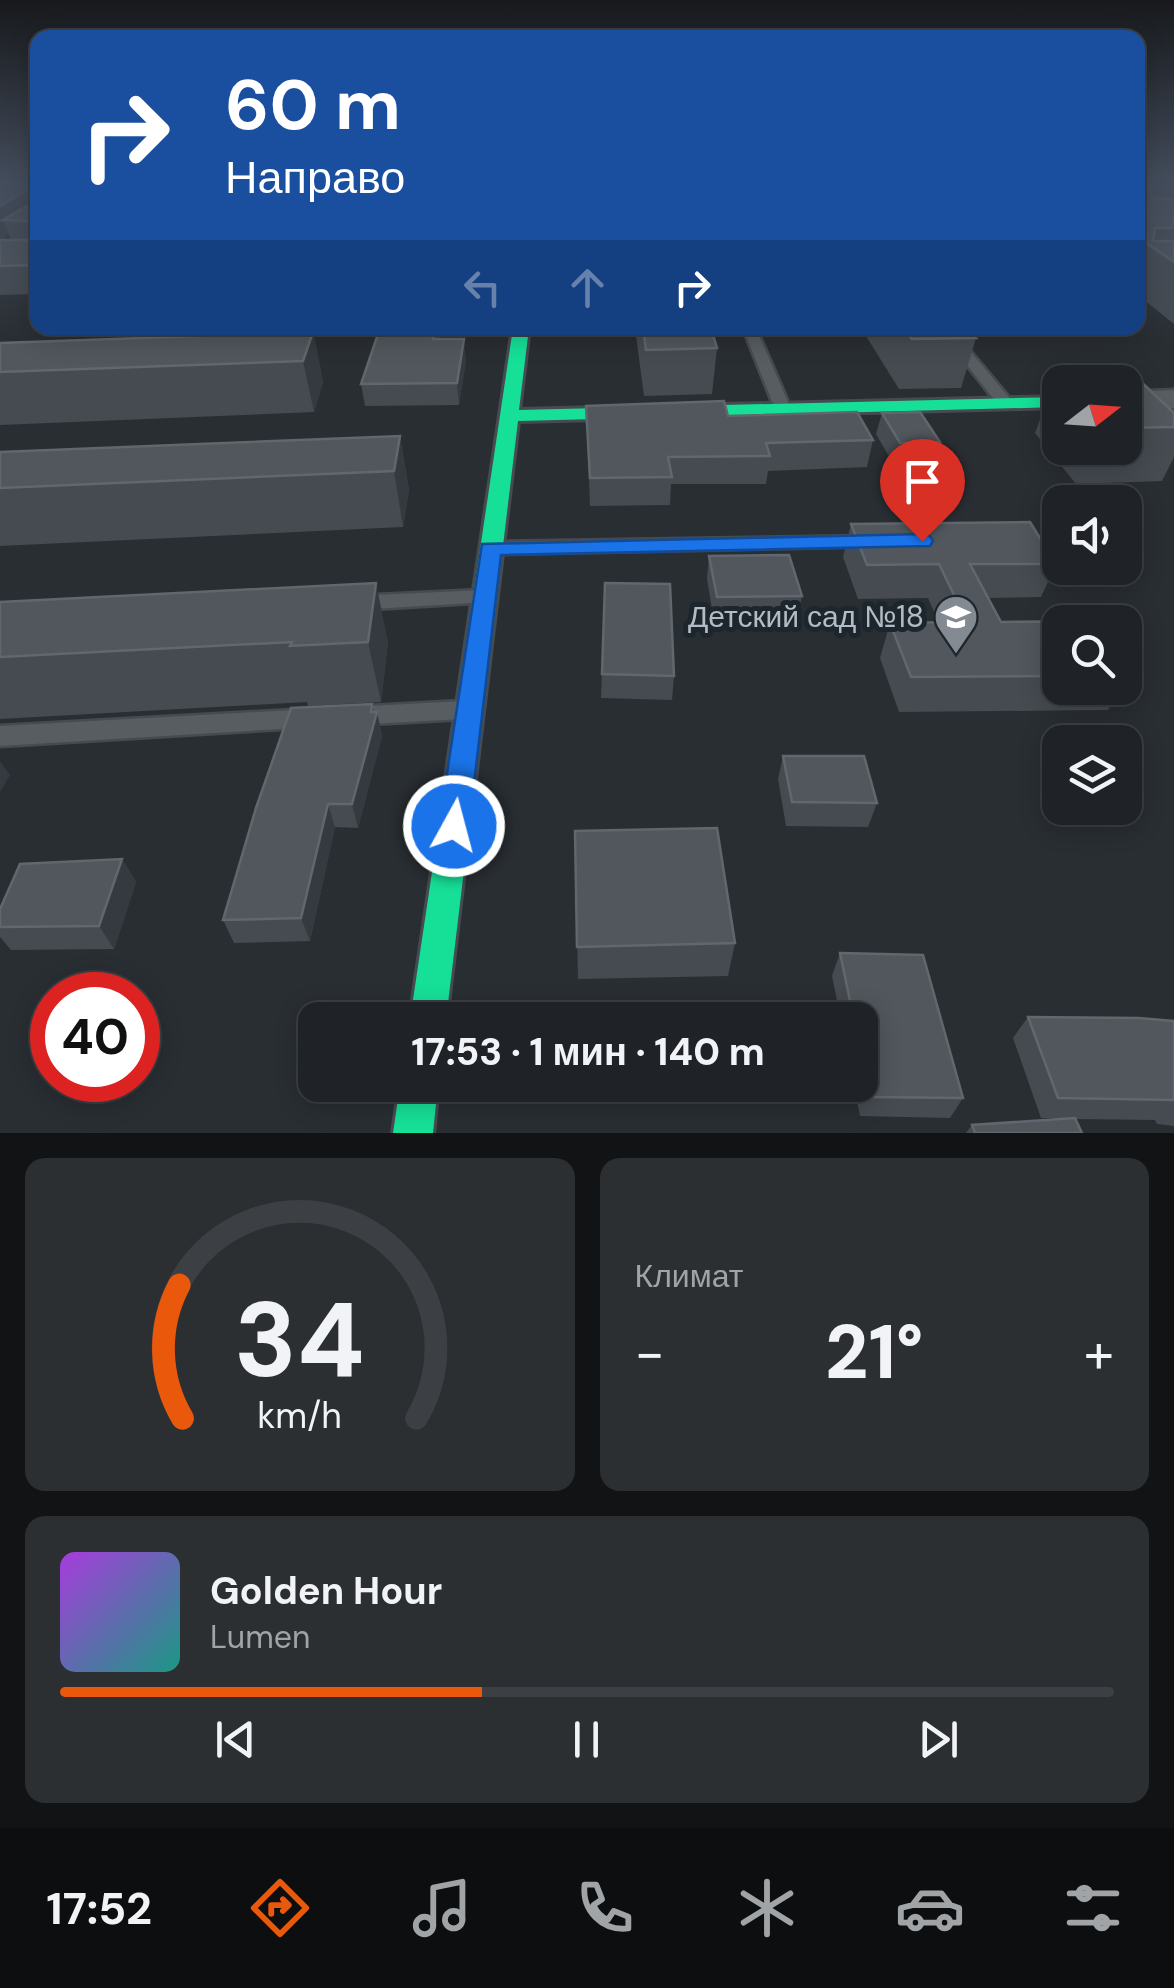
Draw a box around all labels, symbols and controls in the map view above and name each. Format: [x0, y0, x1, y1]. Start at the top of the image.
text: 60 m [225, 60, 401, 151]
icon: right [60, 70, 190, 200]
text: Направо [225, 148, 405, 207]
icon: left [455, 260, 510, 315]
icon: ahead [560, 260, 615, 315]
icon: right [665, 260, 720, 315]
north arrow [1042, 365, 1142, 465]
map controls [1042, 365, 1142, 825]
pin [880, 439, 965, 542]
icon: arrive [895, 454, 950, 509]
button: sound [1042, 485, 1142, 585]
school or university icon: Детский сад №18 [933, 594, 979, 655]
place label: Детский сад №18 [688, 597, 924, 636]
button: search [1042, 605, 1142, 705]
button: layers [1042, 725, 1142, 825]
position arrow [402, 774, 506, 878]
speed limit sign: 40 [30, 972, 160, 1102]
text: 17:53 · 1 мин · 140 m [411, 1027, 765, 1077]
text: Климат [635, 1255, 743, 1297]
text: 34 [235, 1273, 365, 1408]
text: 21° [825, 1304, 923, 1401]
text: − [635, 1317, 665, 1389]
text: + [1084, 1317, 1114, 1389]
text: km/h [258, 1393, 342, 1439]
text: Golden Hour [210, 1566, 442, 1616]
text: Lumen [210, 1616, 310, 1658]
icon: previous [208, 1712, 263, 1767]
icon: pause [559, 1712, 614, 1767]
icon: next [911, 1712, 966, 1767]
icon: directions [245, 1873, 315, 1943]
icon: music [407, 1873, 477, 1943]
icon: phone [570, 1873, 640, 1943]
icon: climate [732, 1873, 802, 1943]
icon: car [895, 1873, 965, 1943]
icon: filters [1058, 1873, 1128, 1943]
text: 17:52 [46, 1879, 152, 1938]

